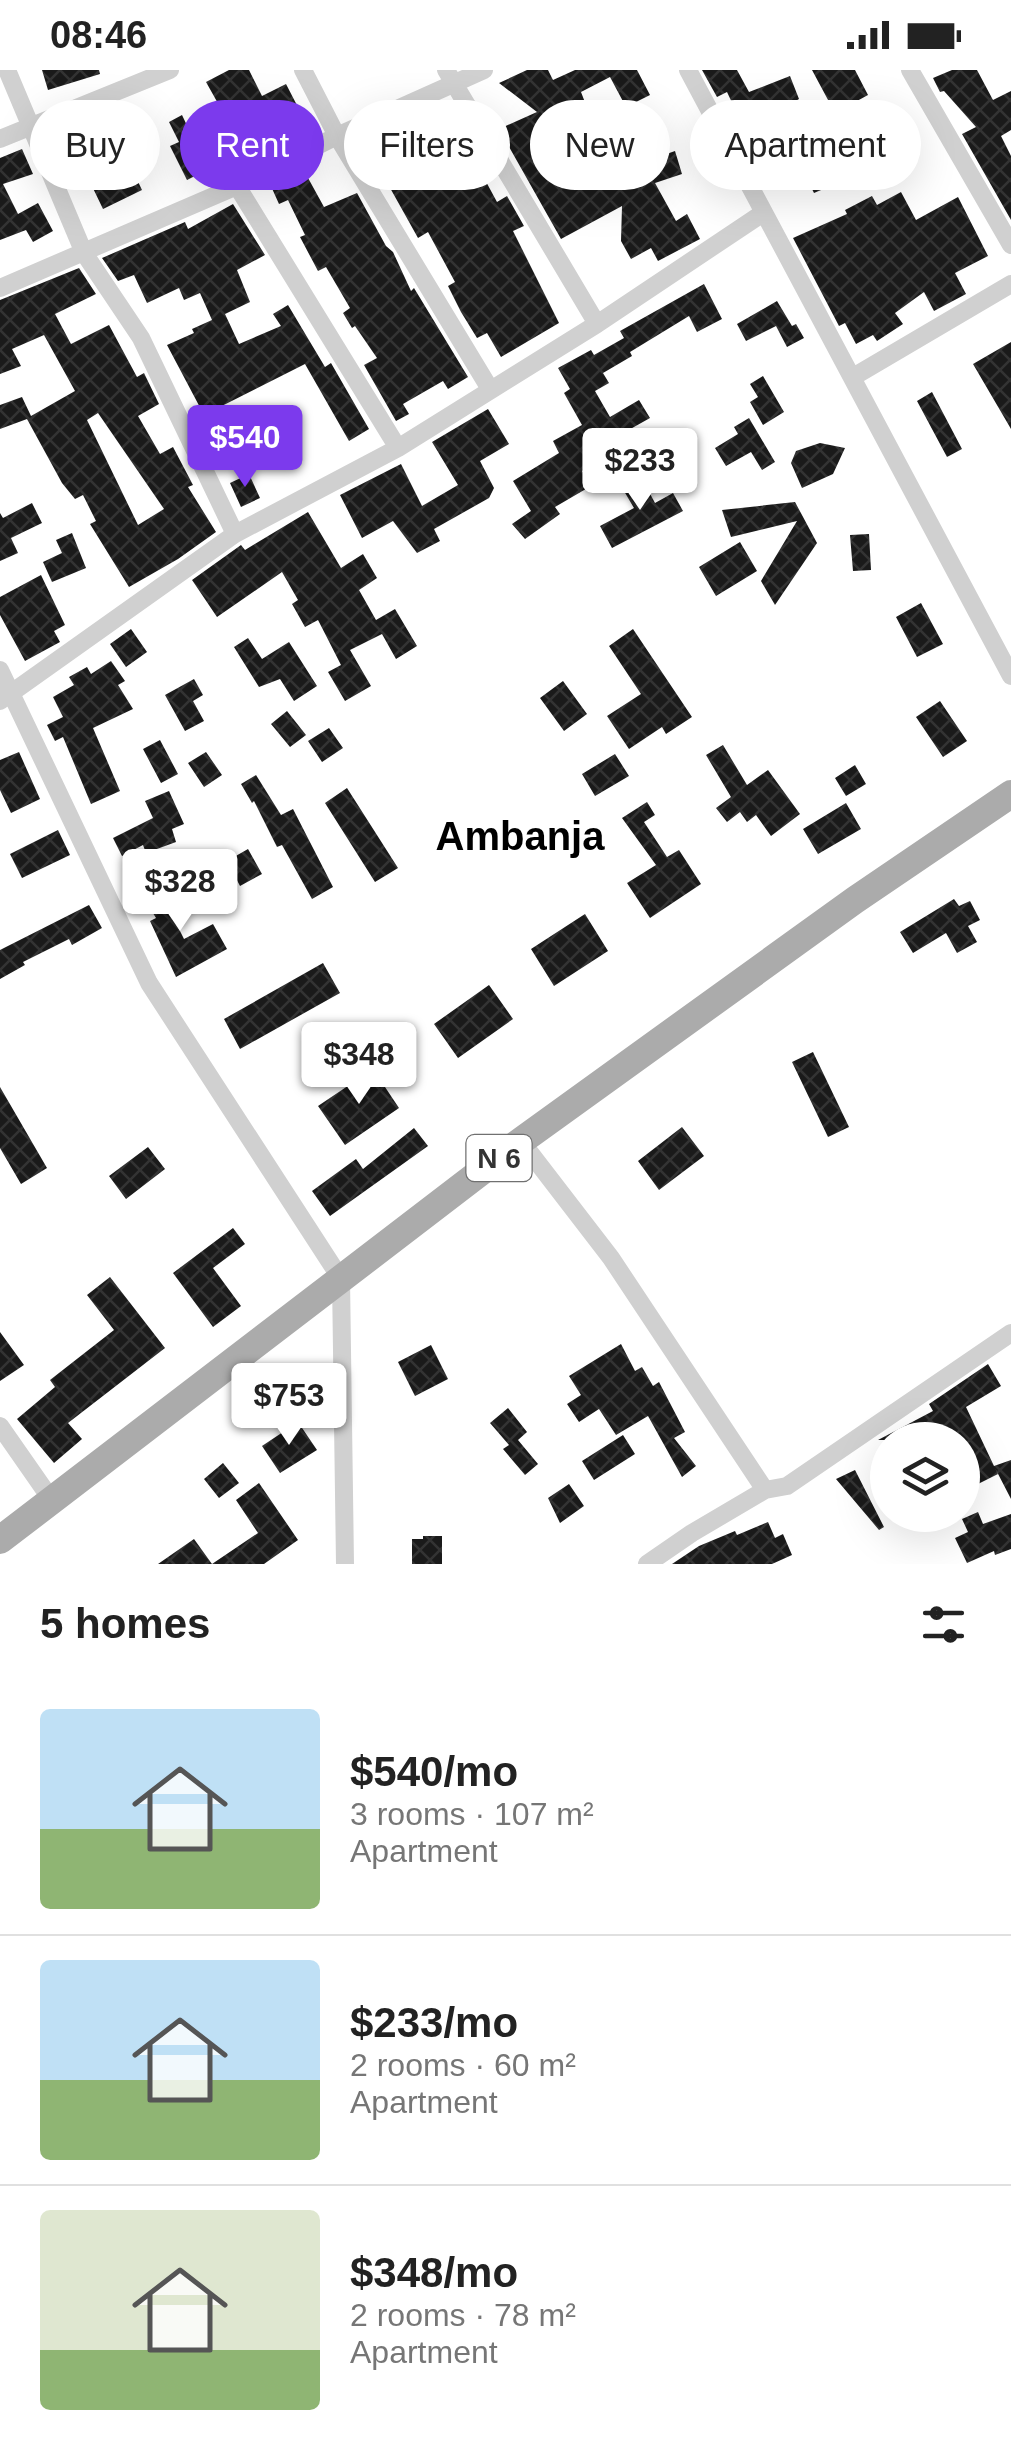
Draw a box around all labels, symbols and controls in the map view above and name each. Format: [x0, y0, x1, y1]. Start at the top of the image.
text: 08:46 [50, 14, 147, 56]
chip: Buy [30, 100, 160, 190]
chip: Rent [180, 100, 324, 190]
chip: Filters [344, 100, 510, 190]
chip: New [530, 100, 670, 190]
chip: Apartment [690, 100, 921, 190]
pin: $540 [186, 405, 304, 490]
text: $540 [209, 419, 281, 455]
pin: $233 [581, 428, 699, 513]
text: $233 [604, 442, 676, 478]
district label: Ambanja [436, 814, 605, 858]
pin: $328 [121, 849, 239, 934]
text: $328 [144, 863, 216, 899]
pin: $348 [300, 1022, 418, 1107]
text: $348 [323, 1036, 395, 1072]
road number: N 6 [466, 1135, 532, 1181]
pin: $753 [230, 1363, 348, 1448]
text: $753 [253, 1377, 325, 1413]
map controls [870, 1422, 980, 1532]
button: layers [870, 1422, 980, 1532]
icon: filters [916, 1597, 971, 1652]
text: 5 homes [40, 1600, 210, 1647]
text: $540/mo [350, 1748, 518, 1795]
icon: home [120, 1749, 240, 1869]
text: 3 rooms · 107 m² [350, 1796, 594, 1832]
text: Apartment [350, 1833, 498, 1869]
text: $233/mo [350, 1999, 518, 2046]
icon: home [120, 2000, 240, 2120]
text: 2 rooms · 60 m² [350, 2047, 576, 2083]
text: Apartment [350, 2084, 498, 2120]
text: $348/mo [350, 2249, 518, 2296]
icon: home [120, 2250, 240, 2370]
text: 2 rooms · 78 m² [350, 2297, 576, 2333]
text: Apartment [350, 2334, 498, 2370]

